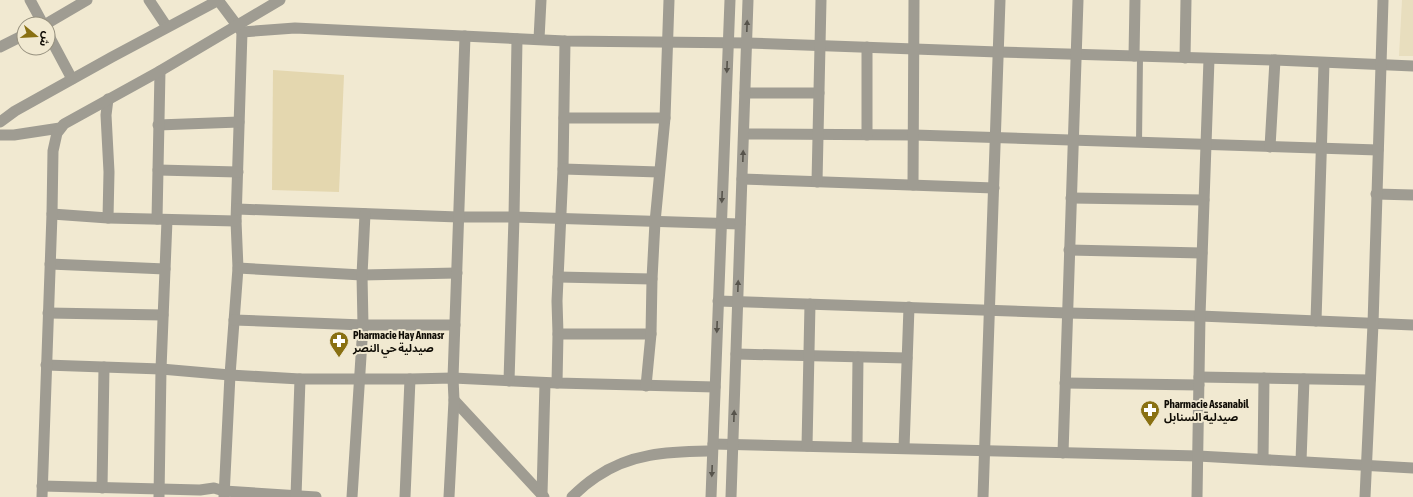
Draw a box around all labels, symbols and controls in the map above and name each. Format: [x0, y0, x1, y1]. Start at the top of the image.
north arrow [16, 16, 56, 56]
one-way arrow [744, 20, 751, 32]
text: ش [37, 30, 54, 48]
one-way arrow [724, 61, 731, 73]
one-way arrow [740, 149, 746, 162]
one-way arrow [719, 191, 726, 203]
one-way arrow [735, 279, 741, 292]
one-way arrow [714, 321, 721, 333]
place label: Pharmacie Hay Annasr صيدلية حي النصر [352, 329, 445, 358]
pharmacy icon: Pharmacie Hay Annasr صيدلية حي النصر [328, 330, 350, 358]
place label: Pharmacie Assanabil صيدلية السنابل [1164, 398, 1250, 424]
pharmacy icon: Pharmacie Assanabil صيدلية السنابل [1139, 399, 1161, 427]
one-way arrow [730, 410, 737, 422]
one-way arrow [708, 465, 715, 477]

